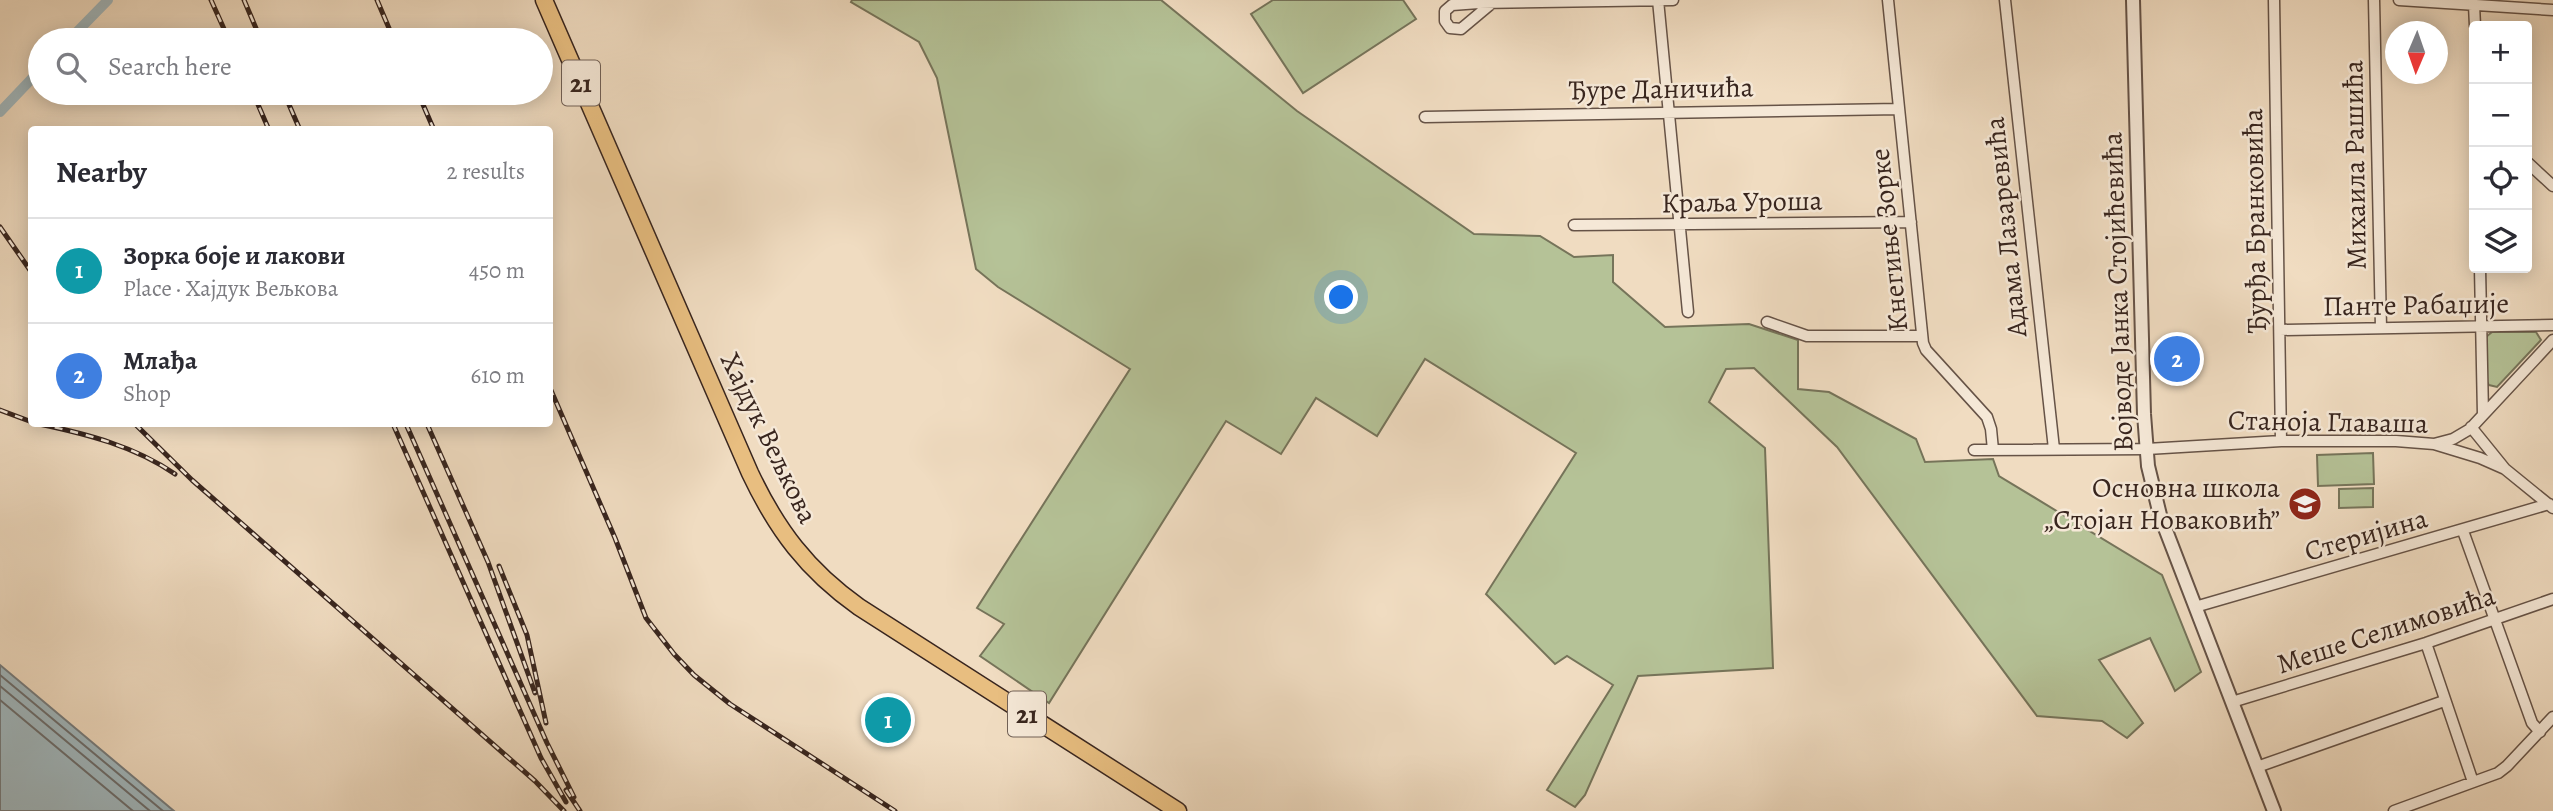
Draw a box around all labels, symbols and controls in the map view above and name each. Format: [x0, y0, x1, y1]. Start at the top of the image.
north arrow [2385, 21, 2448, 84]
map controls [2469, 21, 2532, 273]
button: + [2469, 21, 2532, 84]
search box [28, 28, 553, 105]
icon: search [52, 48, 90, 86]
text: Search here [108, 49, 232, 84]
road number: 21 [562, 60, 600, 106]
street label: Михаила Рашића [2334, 60, 2376, 270]
street label: Ђуре Даничића [1568, 68, 1754, 110]
button: − [2469, 84, 2532, 147]
street label: Ђурђа Бранковића [2234, 108, 2276, 334]
street label: Адама Лазаревића [1976, 115, 2037, 340]
street label: Војводе Јанка Стојићевића [2093, 131, 2143, 453]
street label: Кнегиње Зорке [1860, 147, 1918, 333]
button: locate [2469, 147, 2532, 210]
text: Nearby [56, 152, 147, 192]
text: 2 results [447, 156, 525, 187]
street label: Краља Уроша [1661, 182, 1823, 222]
button: layers [2469, 210, 2532, 273]
text: Зорка боје и лакови [123, 238, 346, 273]
text: 1 [75, 255, 83, 286]
text: 450 m [469, 255, 525, 286]
text: Place · Хајдук Вељкова [123, 273, 338, 304]
your location [1324, 280, 1358, 314]
street label: Панте Рабаџије [2323, 284, 2509, 326]
pin: 2 [2154, 333, 2200, 385]
text: Млађа [123, 343, 197, 378]
street label: Хајдук Вељкова [711, 346, 827, 530]
text: 2 [73, 360, 85, 391]
text: 610 m [471, 360, 525, 391]
text: Shop [123, 378, 171, 409]
street label: Станоја Главаша [2228, 401, 2428, 443]
place label: Основна школа „Стојан Новаковић” [2044, 469, 2280, 539]
school or university icon: Основна школа „Стојан Новаковић” [2286, 485, 2324, 523]
street label: Стеријина [2300, 499, 2432, 571]
street label: Меше Селимовића [2272, 577, 2500, 683]
road number: 21 [1008, 692, 1046, 736]
pin: 1 [865, 694, 911, 746]

